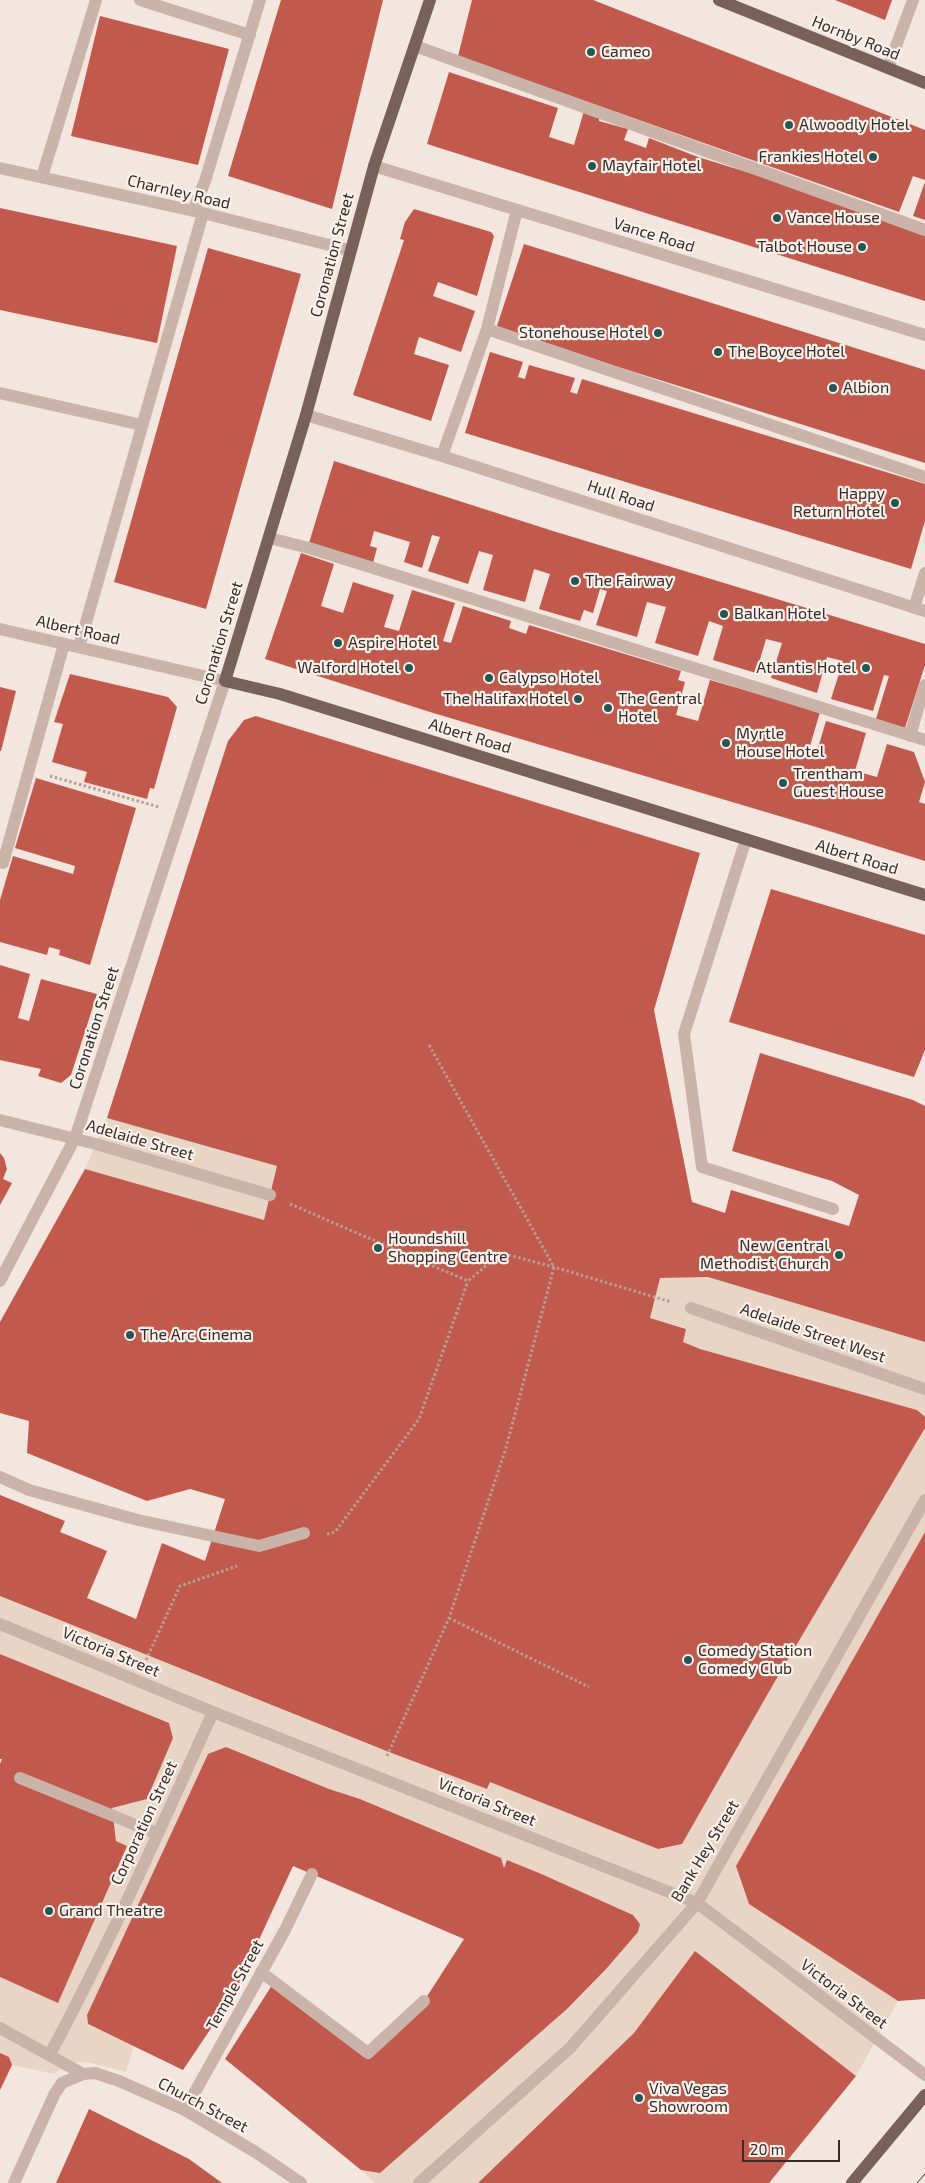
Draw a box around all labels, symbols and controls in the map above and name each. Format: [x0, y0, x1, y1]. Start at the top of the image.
street label: Hornby Road [809, 12, 903, 64]
place label: Cameo [601, 42, 651, 62]
marker: Cameo [585, 46, 597, 58]
place label: Alwoodly Hotel [799, 115, 910, 135]
marker: Alwoodly Hotel [783, 119, 795, 131]
place label: Frankies Hotel [759, 147, 863, 167]
marker: Frankies Hotel [867, 151, 879, 163]
place label: Mayfair Hotel [602, 156, 701, 176]
marker: Mayfair Hotel [586, 160, 598, 172]
street label: Charnley Road [126, 171, 232, 213]
street label: Coronation Street [306, 191, 358, 319]
place label: Vance House [787, 208, 880, 228]
marker: Vance House [771, 212, 783, 224]
street label: Vance Road [611, 214, 697, 256]
place label: Talbot House [757, 237, 852, 257]
marker: Talbot House [856, 241, 868, 253]
place label: Stonehouse Hotel [519, 323, 648, 343]
marker: Stonehouse Hotel [652, 327, 664, 339]
place label: The Boyce Hotel [728, 342, 845, 362]
marker: The Boyce Hotel [712, 346, 724, 358]
place label: Albion [843, 378, 889, 398]
marker: Albion [827, 382, 839, 394]
street label: Hull Road [585, 476, 657, 516]
place label: Happy Return Hotel [793, 484, 885, 522]
marker: Happy Return Hotel [889, 497, 901, 509]
place label: The Fairway [585, 571, 674, 591]
marker: The Fairway [569, 575, 581, 587]
street label: Coronation Street [191, 579, 247, 707]
place label: Balkan Hotel [734, 604, 826, 624]
marker: Balkan Hotel [718, 608, 730, 620]
street label: Albert Road [34, 611, 122, 649]
place label: Aspire Hotel [348, 633, 437, 653]
marker: Aspire Hotel [332, 637, 344, 649]
place label: Walford Hotel [297, 658, 399, 678]
place label: Atlantis Hotel [756, 658, 856, 678]
marker: Walford Hotel [403, 662, 415, 674]
marker: Atlantis Hotel [860, 662, 872, 674]
place label: Calypso Hotel [499, 668, 599, 688]
marker: Calypso Hotel [483, 672, 495, 684]
place label: The Halifax Hotel [443, 689, 568, 709]
place label: The Central Hotel [618, 689, 702, 727]
marker: The Halifax Hotel [572, 693, 584, 705]
marker: The Central Hotel [602, 702, 614, 714]
street label: Albert Road [426, 714, 514, 758]
place label: Myrtle House Hotel [736, 724, 824, 762]
marker: Myrtle House Hotel [720, 737, 732, 749]
place label: Trentham Guest House [793, 764, 884, 802]
marker: Trentham Guest House [777, 777, 789, 789]
street label: Albert Road [813, 835, 901, 879]
street label: Coronation Street [65, 964, 123, 1092]
street label: Adelaide Street [84, 1115, 196, 1165]
place label: Houndshill Shopping Centre [388, 1229, 508, 1267]
place label: New Central Methodist Church [700, 1236, 829, 1274]
marker: Houndshill Shopping Centre [372, 1242, 384, 1254]
marker: New Central Methodist Church [833, 1249, 845, 1261]
street label: Adelaide Street West [738, 1299, 888, 1367]
place label: The Arc Cinema [140, 1325, 252, 1345]
marker: The Arc Cinema [124, 1329, 136, 1341]
street label: Victoria Street [59, 1623, 163, 1681]
place label: Comedy Station Comedy Club [698, 1641, 812, 1679]
marker: Comedy Station Comedy Club [682, 1654, 694, 1666]
street label: Corporation Street [107, 1758, 181, 1888]
street label: Victoria Street [435, 1774, 539, 1830]
street label: Bank Hey Street [667, 1797, 743, 1905]
place label: Grand Theatre [59, 1901, 163, 1921]
marker: Grand Theatre [43, 1905, 55, 1917]
street label: Temple Street [202, 1936, 268, 2034]
street label: Victoria Street [797, 1955, 891, 2033]
street label: Church Street [155, 2073, 251, 2137]
place label: Viva Vegas Showroom [649, 2079, 728, 2117]
marker: Viva Vegas Showroom [633, 2092, 645, 2104]
scale bar [745, 2130, 842, 2162]
text: 20 m [750, 2140, 784, 2158]

